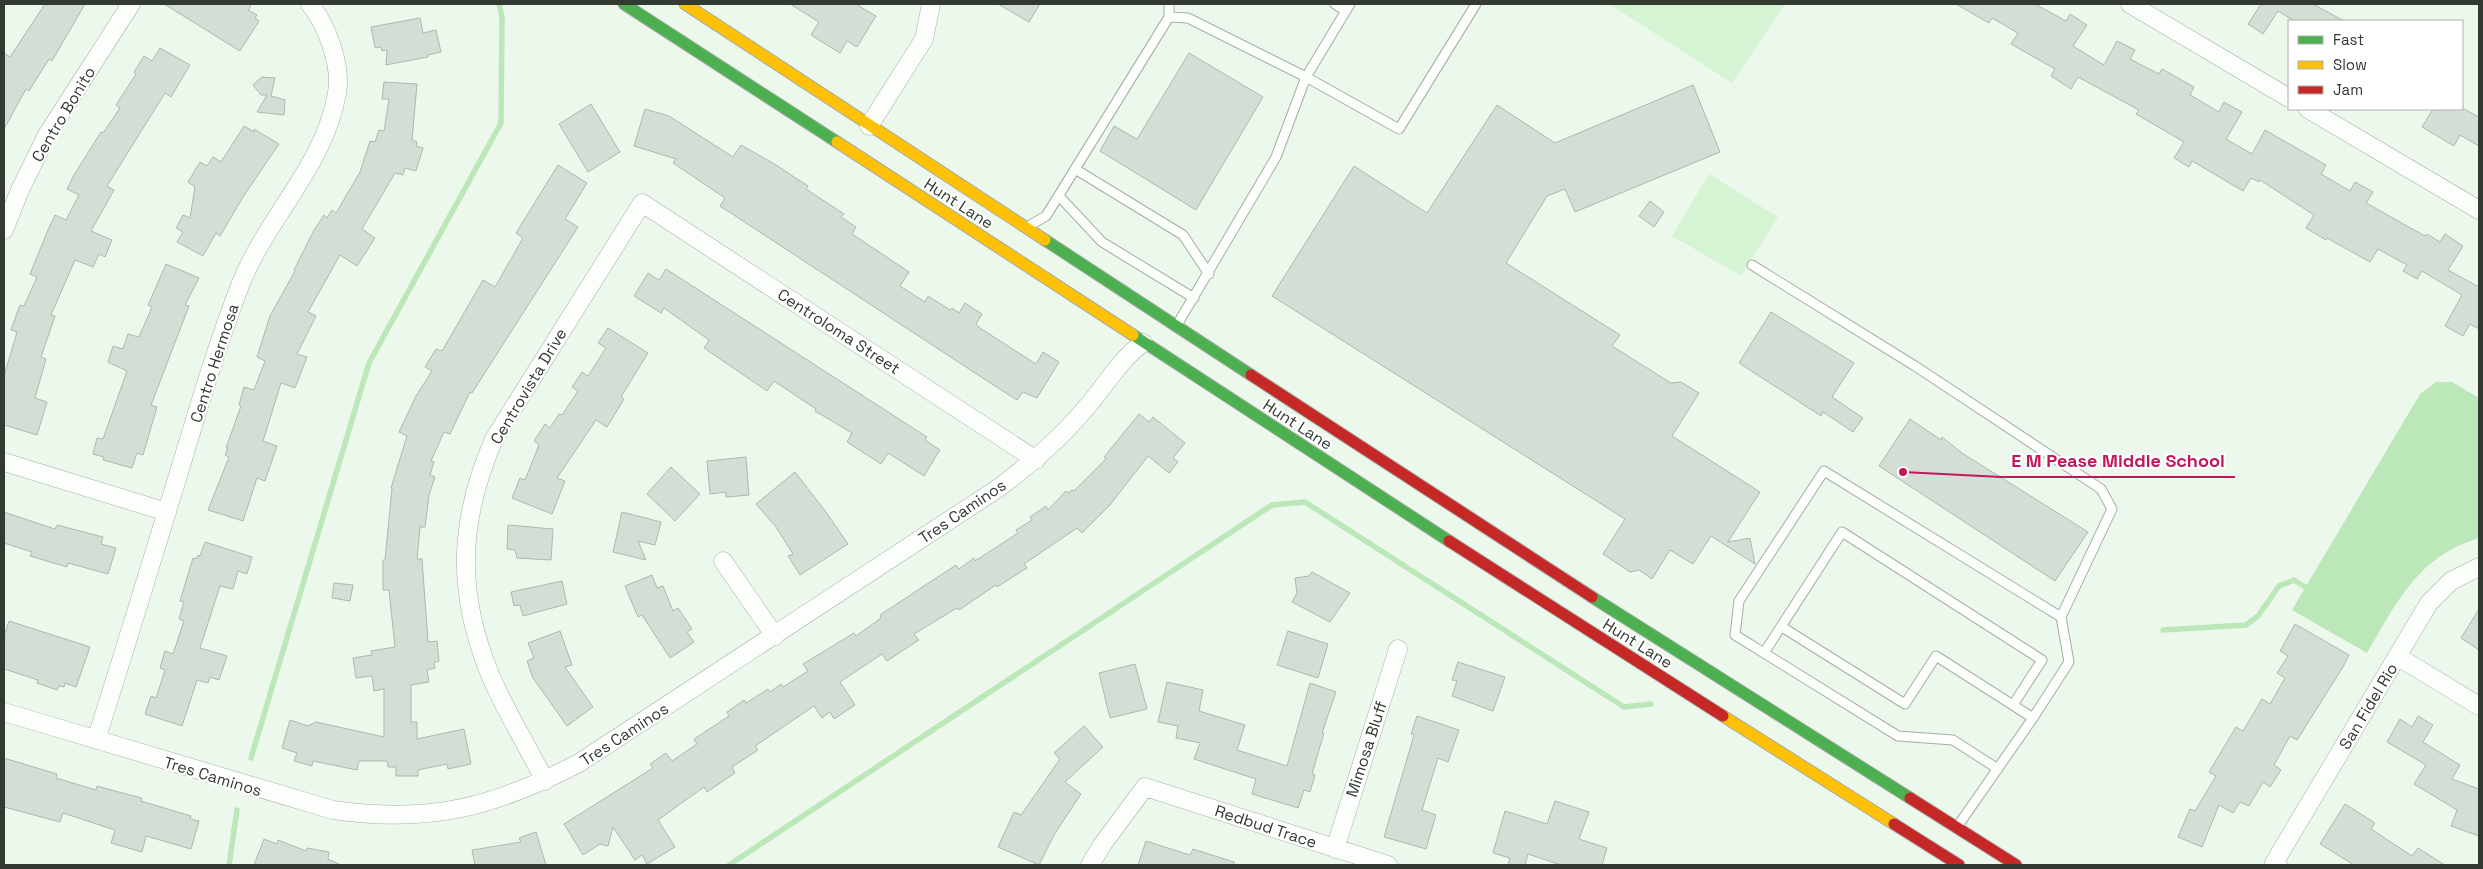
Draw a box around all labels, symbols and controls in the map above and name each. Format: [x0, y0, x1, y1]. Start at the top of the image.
legend [2288, 20, 2463, 110]
text: Fast [2333, 30, 2364, 49]
text: Slow [2333, 55, 2367, 74]
street label: Centro Bonito [27, 63, 100, 166]
text: Jam [2333, 80, 2363, 99]
street label: Hunt Lane [920, 173, 997, 234]
street label: Centroloma Street [773, 284, 904, 379]
street label: Centro Hermosa [185, 301, 244, 425]
street label: Centrovista Drive [486, 324, 571, 448]
street label: Hunt Lane [1259, 394, 1336, 455]
callout: E M Pease Middle School [2001, 444, 2235, 477]
text: E M Pease Middle School [2011, 449, 2225, 472]
street label: Tres Caminos [914, 474, 1010, 548]
street label: Hunt Lane [1599, 614, 1677, 673]
street label: San Fidel Rio [2334, 659, 2402, 753]
street label: Tres Caminos [576, 698, 672, 771]
street label: Mimosa Bluff [1341, 699, 1392, 800]
street label: Tres Caminos [161, 752, 264, 801]
street label: Redbud Trace [1212, 800, 1319, 853]

